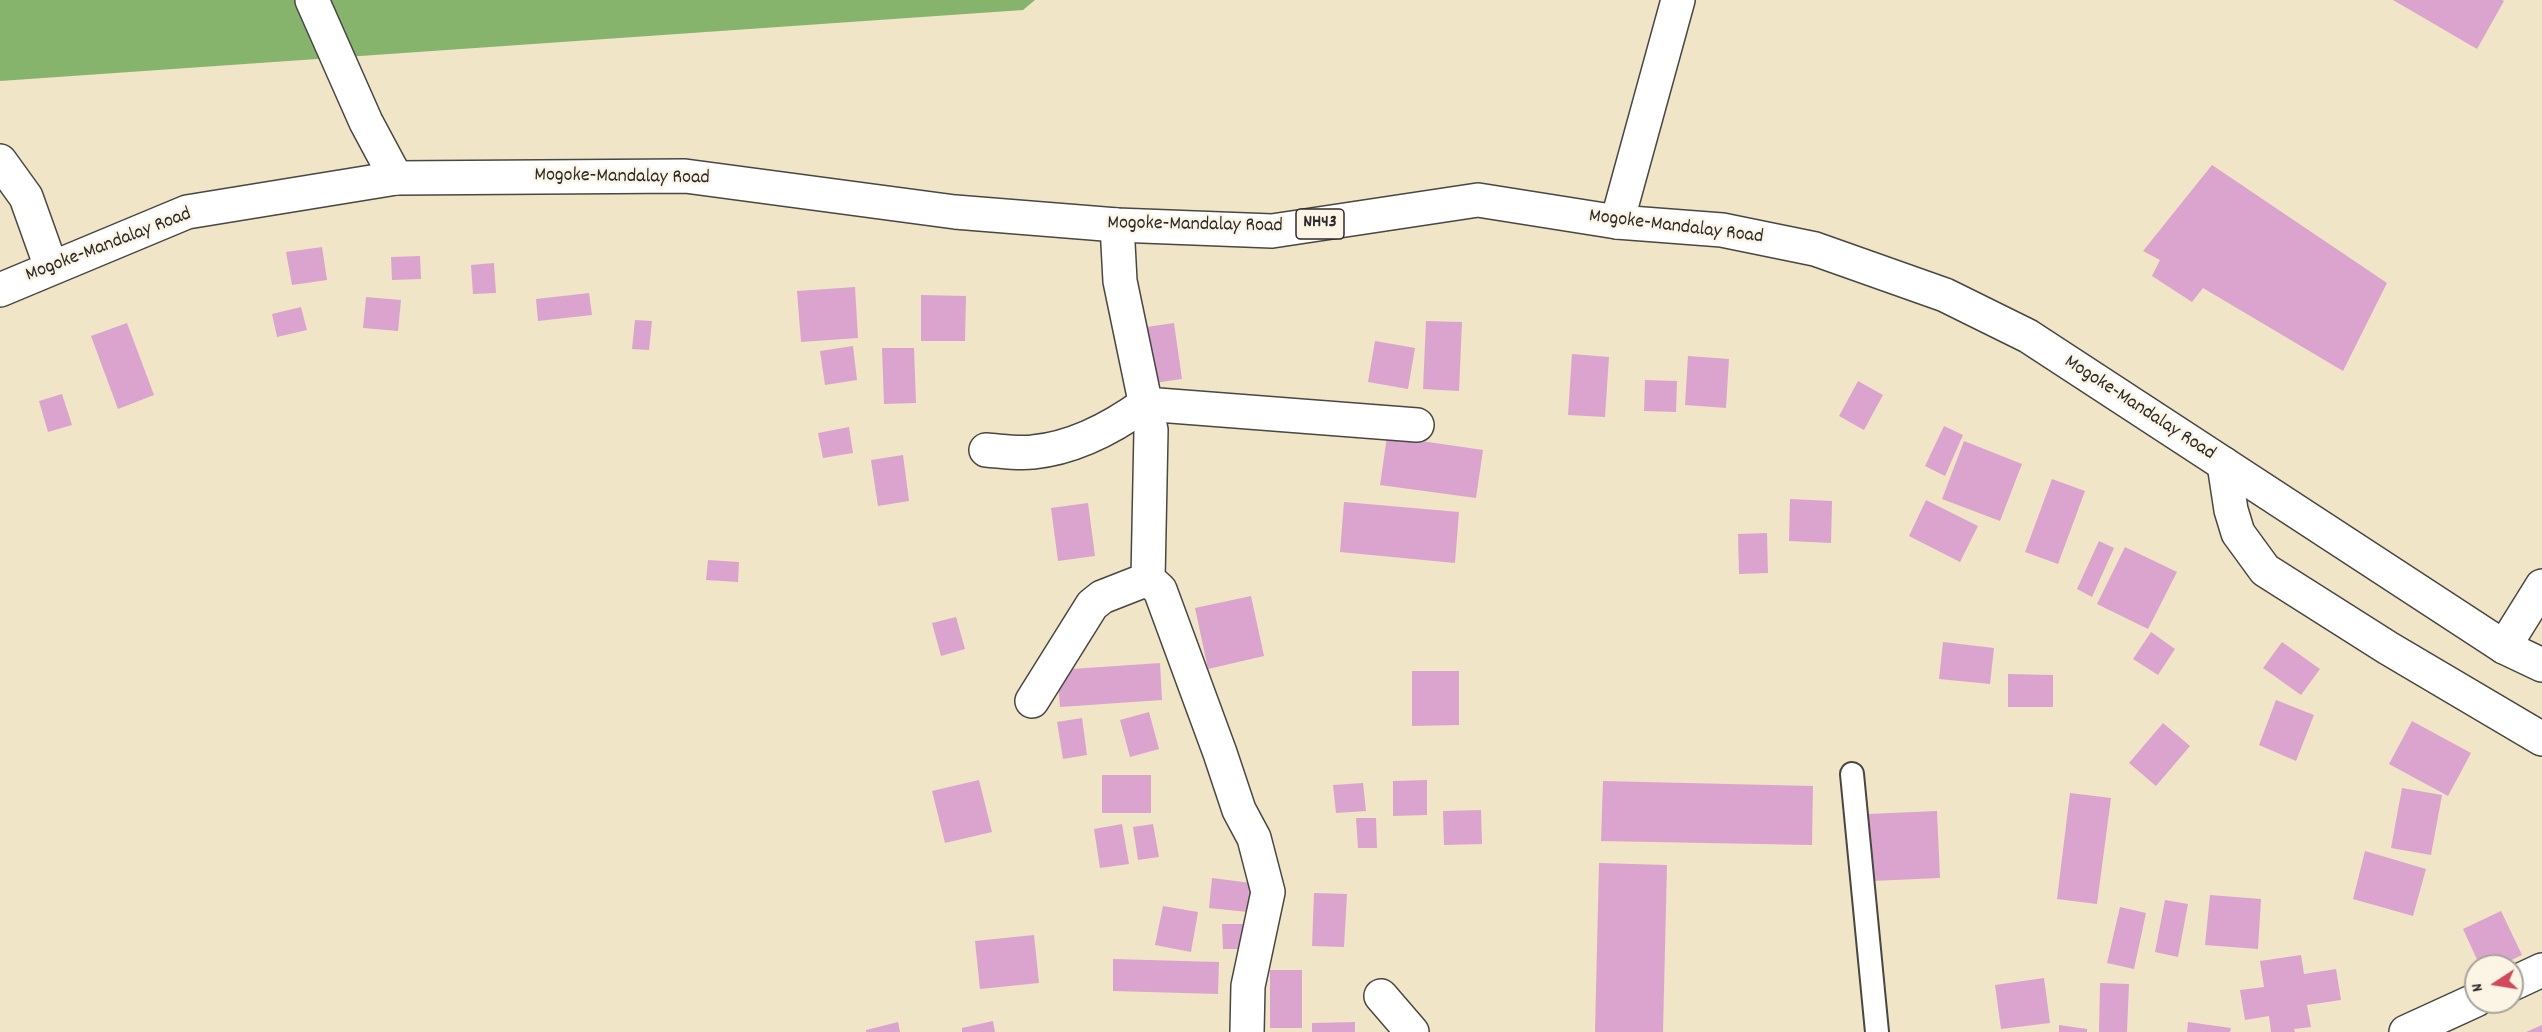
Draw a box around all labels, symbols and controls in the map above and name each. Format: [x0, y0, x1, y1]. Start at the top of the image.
street label: Mogoke-Mandalay Road [534, 164, 710, 192]
street label: Mogoke-Mandalay Road [23, 203, 195, 289]
street label: Mogoke-Mandalay Road [1587, 205, 1765, 251]
road number: NH43 [1296, 209, 1344, 239]
street label: Mogoke-Mandalay Road [1107, 212, 1283, 240]
street label: Mogoke-Mandalay Road [2059, 351, 2219, 467]
north arrow [2464, 954, 2524, 1014]
text: N [2466, 981, 2490, 994]

